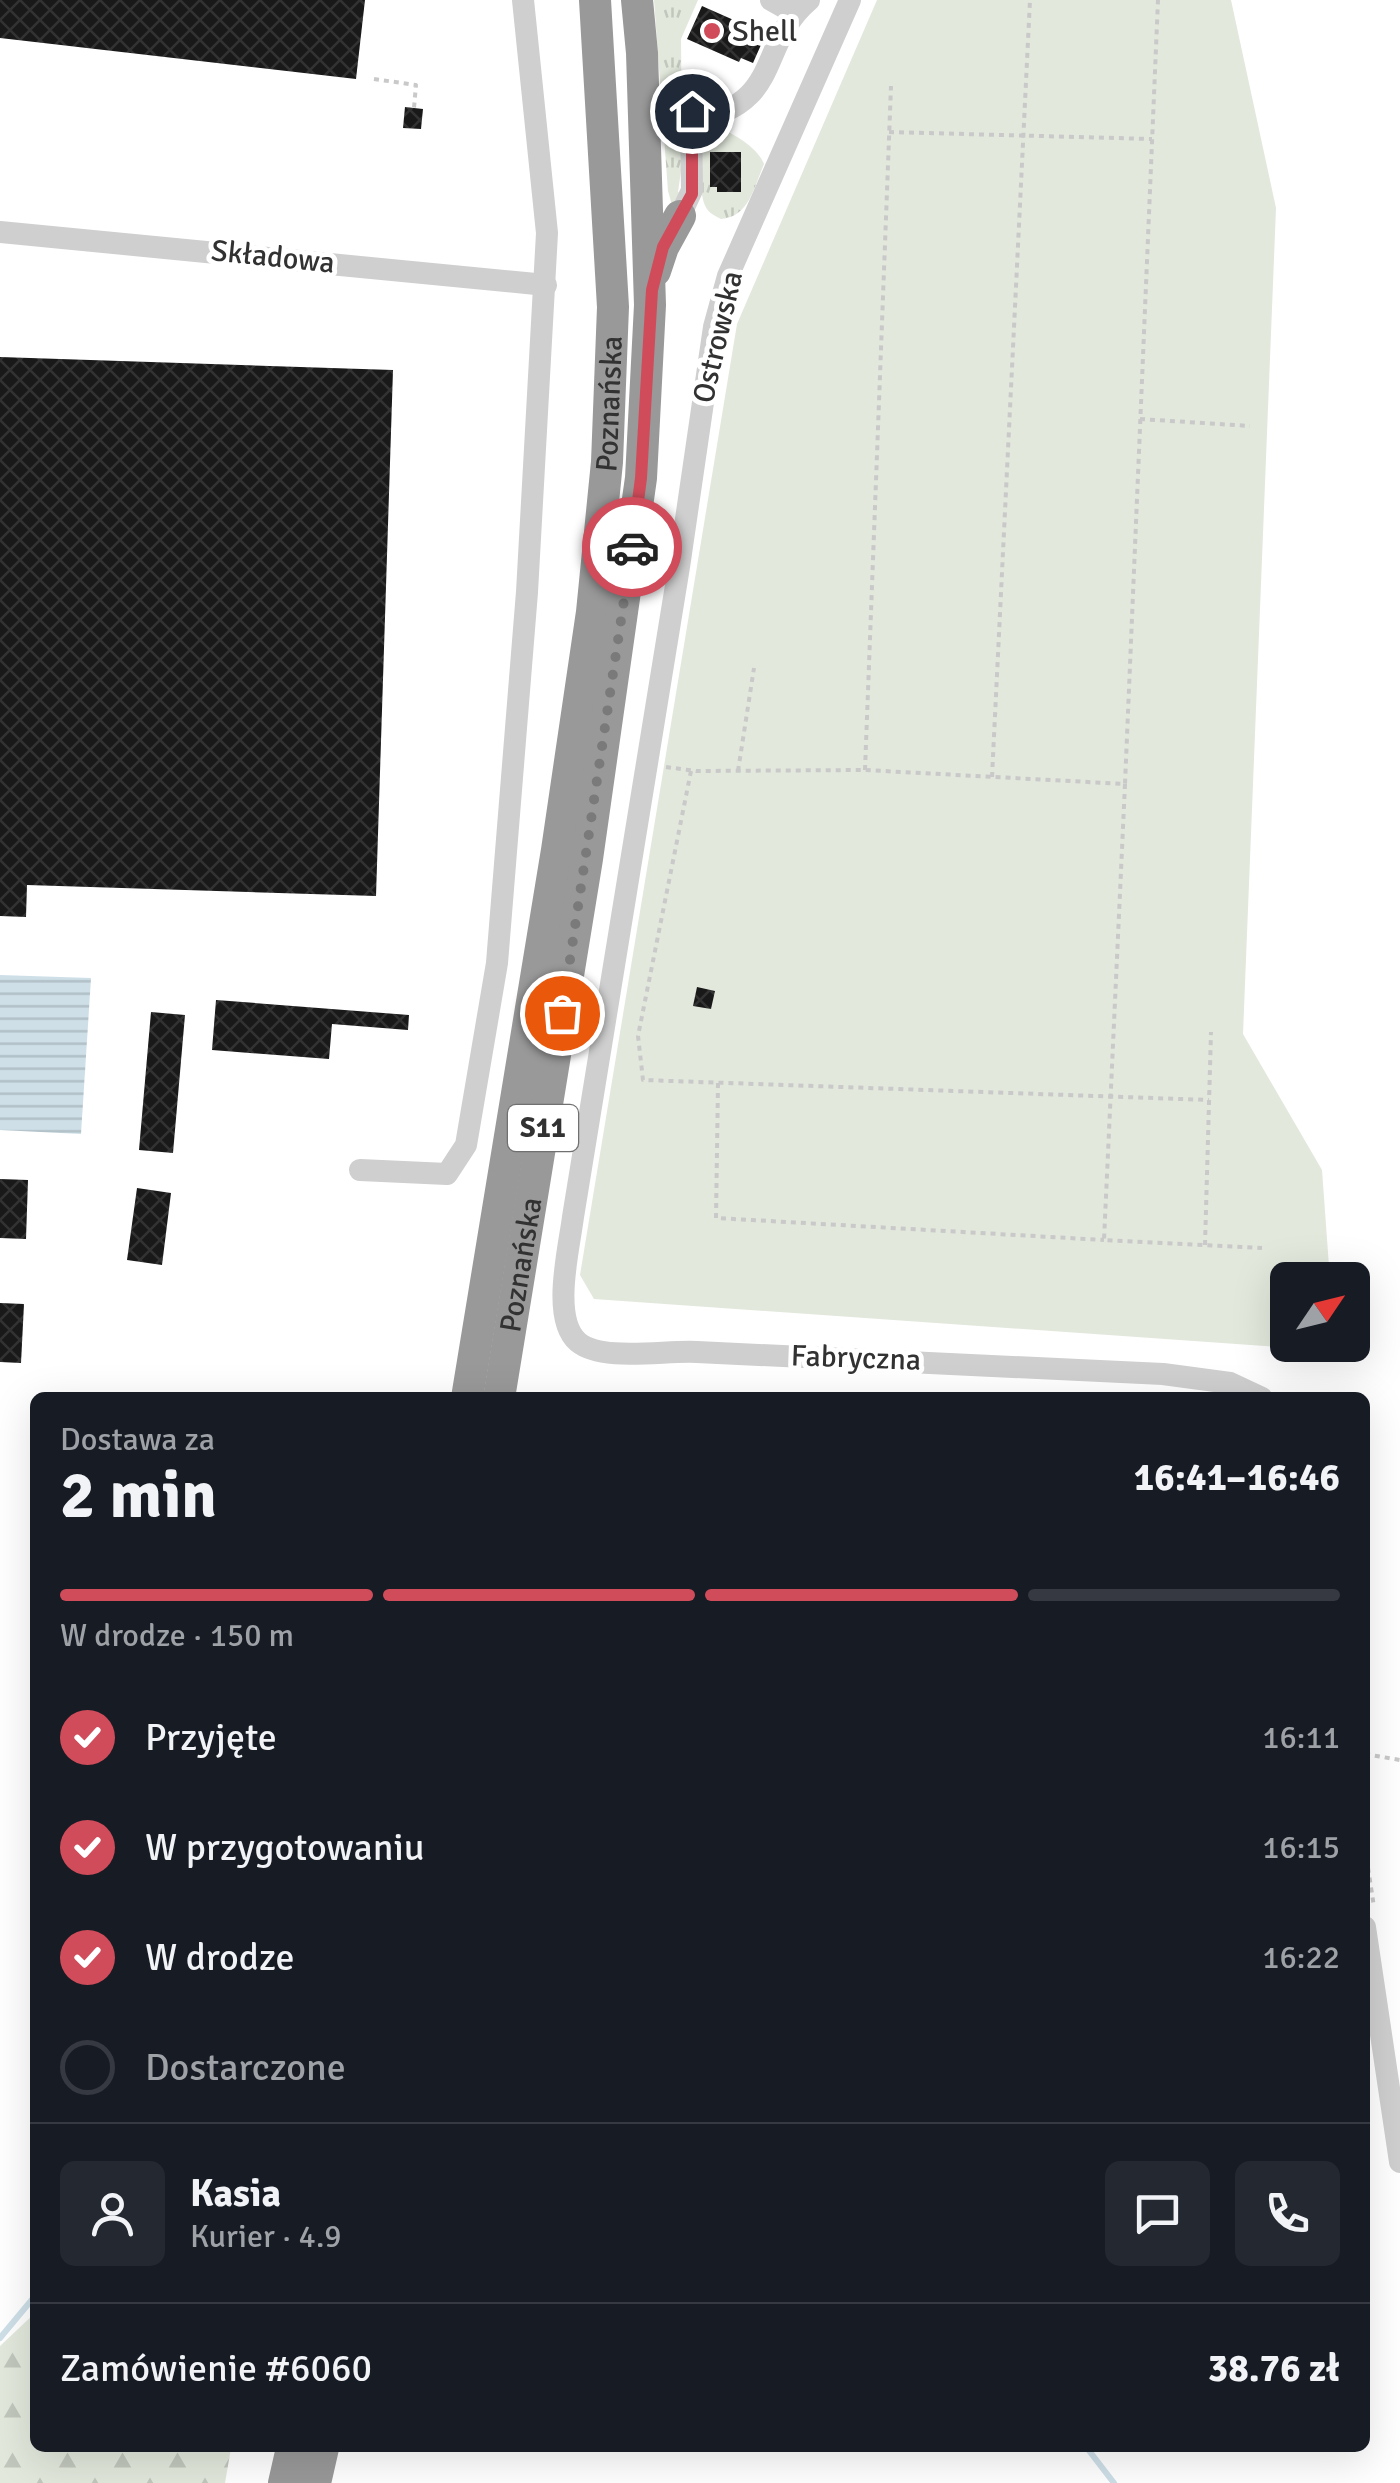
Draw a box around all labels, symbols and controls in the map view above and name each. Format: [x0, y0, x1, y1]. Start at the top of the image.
place label: Shell [732, 13, 797, 50]
marker: Shell [701, 20, 723, 42]
pin [650, 69, 735, 154]
icon: home [665, 84, 720, 139]
street label: Składowa [209, 232, 337, 282]
street label: Ostrowska [685, 267, 751, 407]
street label: Poznańska [588, 335, 630, 474]
courier [582, 497, 682, 597]
icon: car [605, 520, 660, 575]
pin [520, 971, 605, 1056]
icon: bag [535, 986, 590, 1041]
road number: S11 [508, 1105, 578, 1151]
street label: Poznańska [492, 1195, 550, 1335]
north arrow [1270, 1262, 1370, 1362]
map controls [1270, 1262, 1370, 1362]
street label: Fabryczna [790, 1337, 922, 1379]
text: Dostawa za [60, 1420, 215, 1459]
text: 16:41–16:46 [1134, 1454, 1340, 1501]
text: 2 min [60, 1456, 217, 1536]
text: W drodze · 150 m [60, 1616, 294, 1655]
icon: check [60, 1710, 115, 1765]
text: Przyjęte [145, 1714, 277, 1761]
text: 16:11 [1262, 1718, 1340, 1757]
icon: check [60, 1820, 115, 1875]
text: W przygotowaniu [145, 1824, 425, 1871]
text: 16:15 [1262, 1828, 1340, 1867]
icon: check [60, 1930, 115, 1985]
text: W drodze [145, 1934, 294, 1981]
text: 16:22 [1262, 1938, 1340, 1977]
text: Dostarczone [145, 2044, 346, 2091]
button: person [60, 2161, 165, 2266]
button: chat [1105, 2161, 1210, 2266]
button: phone [1235, 2161, 1340, 2266]
text: Kasia [190, 2170, 281, 2217]
text: Kurier · 4.9 [190, 2217, 342, 2256]
text: Zamówienie #6060 [60, 2345, 372, 2392]
text: 38.76 zł [1208, 2345, 1340, 2392]

